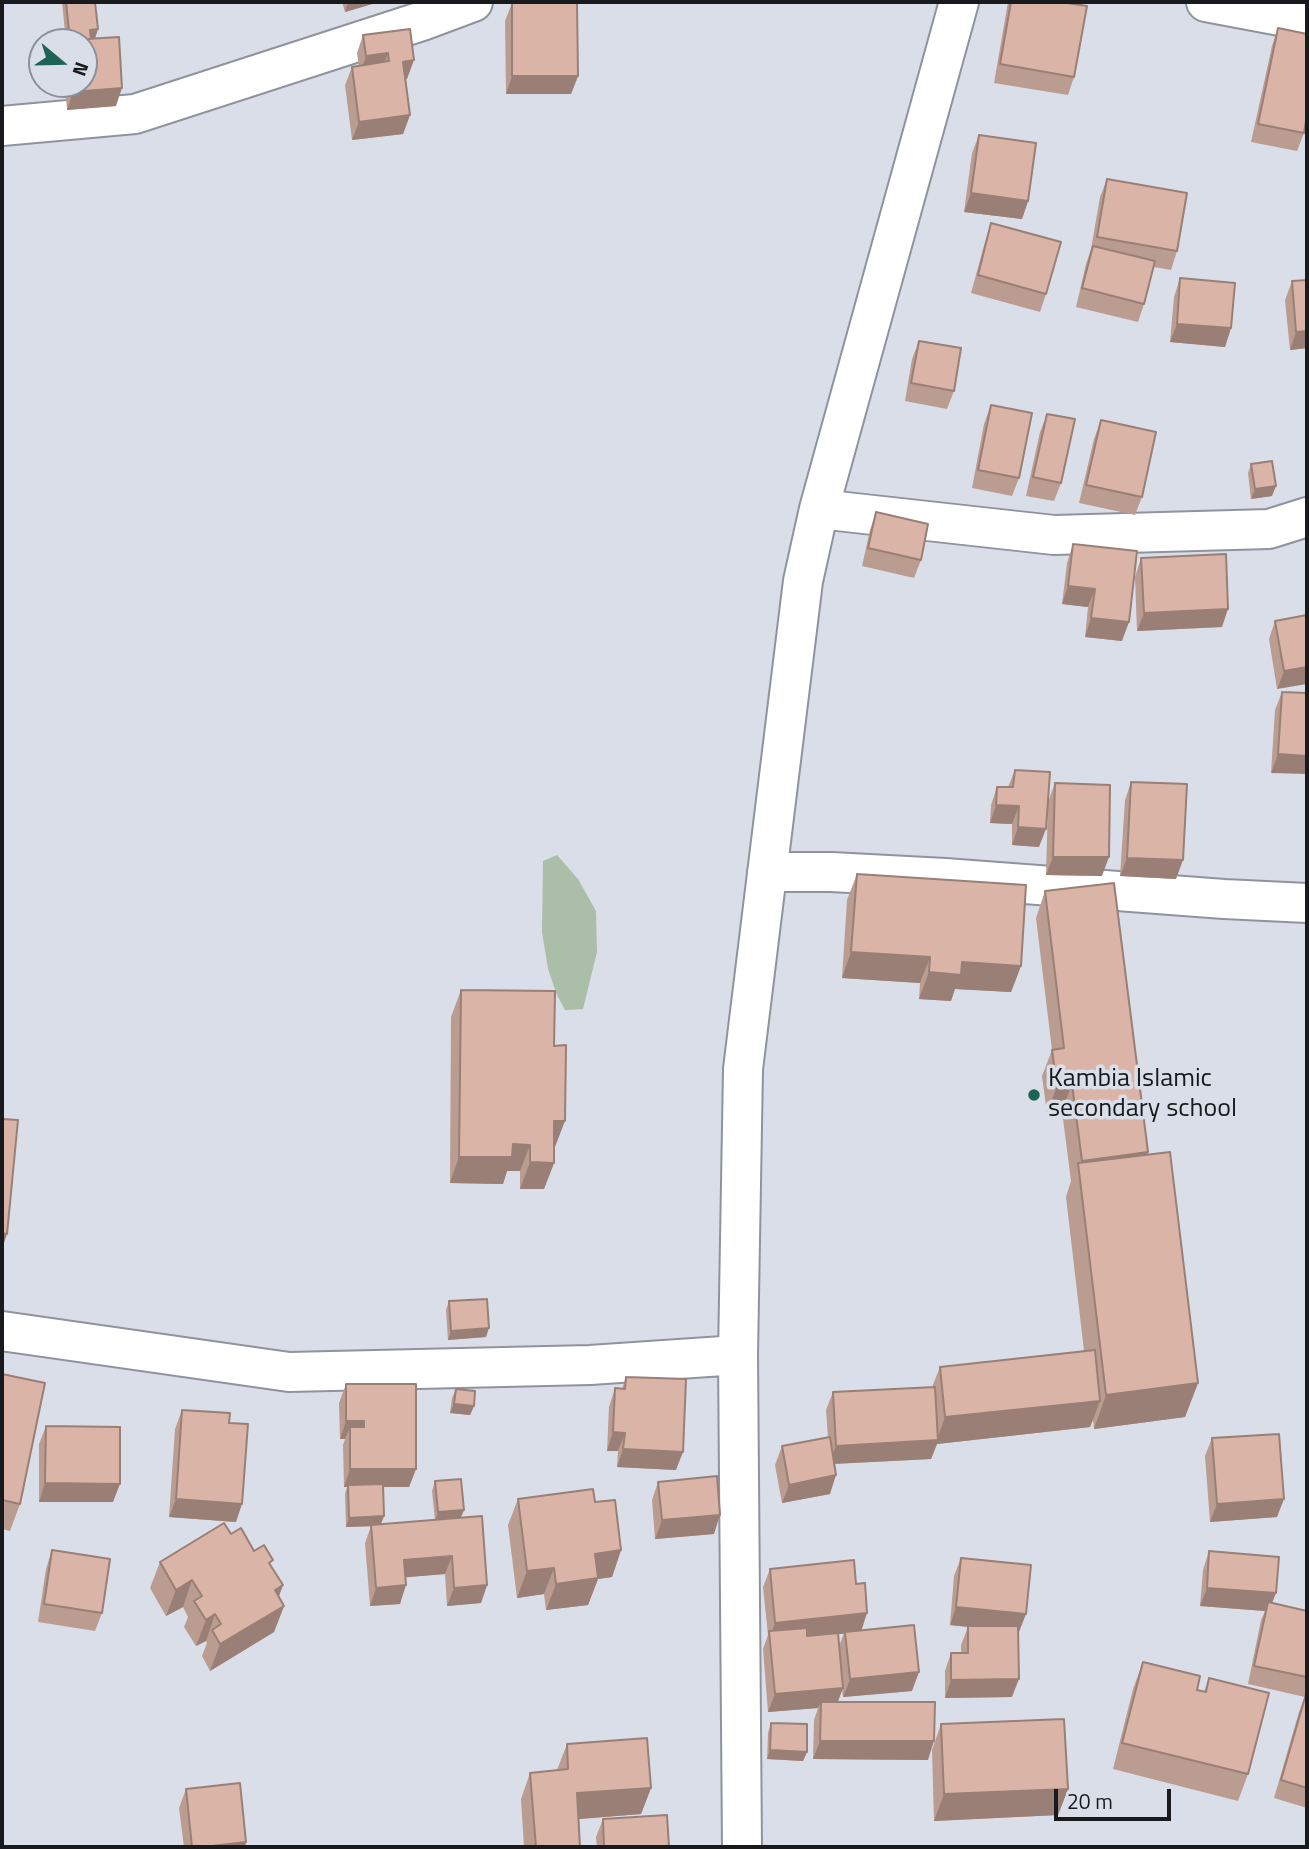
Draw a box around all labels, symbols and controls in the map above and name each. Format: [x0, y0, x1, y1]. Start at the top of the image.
north arrow [28, 28, 98, 98]
text: N [66, 58, 97, 80]
place label: Kambia Islamic secondary school [1048, 1064, 1237, 1126]
marker: Kambia Islamic secondary school [1026, 1087, 1042, 1103]
scale bar [1057, 1776, 1174, 1820]
text: 20 m [1067, 1785, 1113, 1817]

